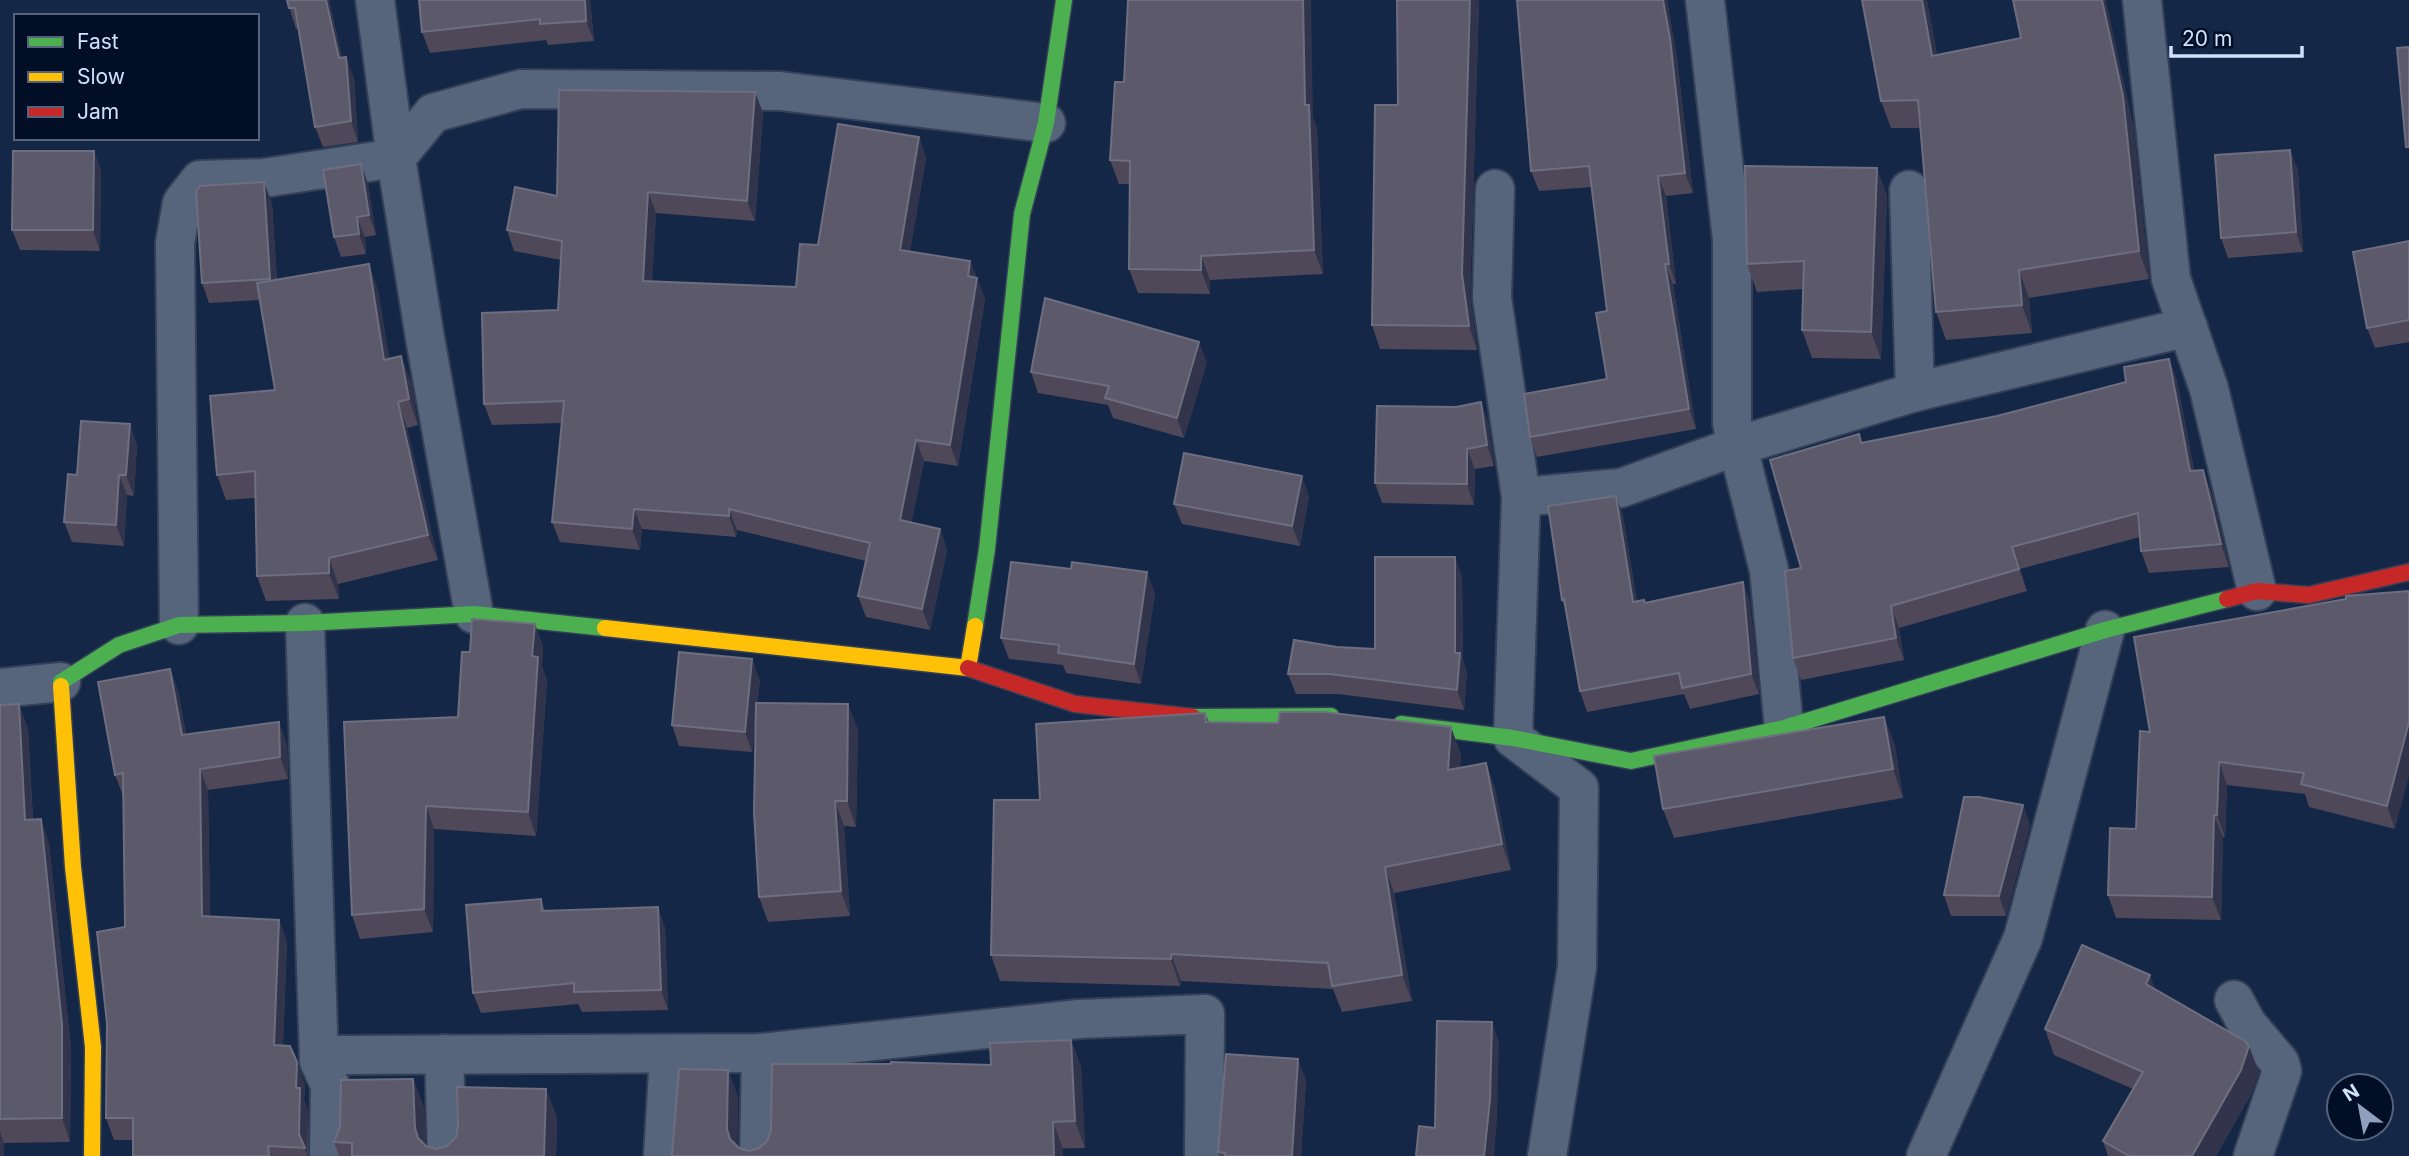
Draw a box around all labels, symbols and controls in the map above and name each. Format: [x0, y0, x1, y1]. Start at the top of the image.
legend [14, 14, 259, 140]
scale bar [2171, 14, 2302, 58]
text: 20 m [2182, 26, 2232, 51]
text: Fast [77, 29, 119, 54]
text: Slow [77, 64, 125, 89]
text: Jam [77, 99, 119, 124]
north arrow [2325, 1072, 2395, 1142]
text: N [2339, 1079, 2363, 1107]

